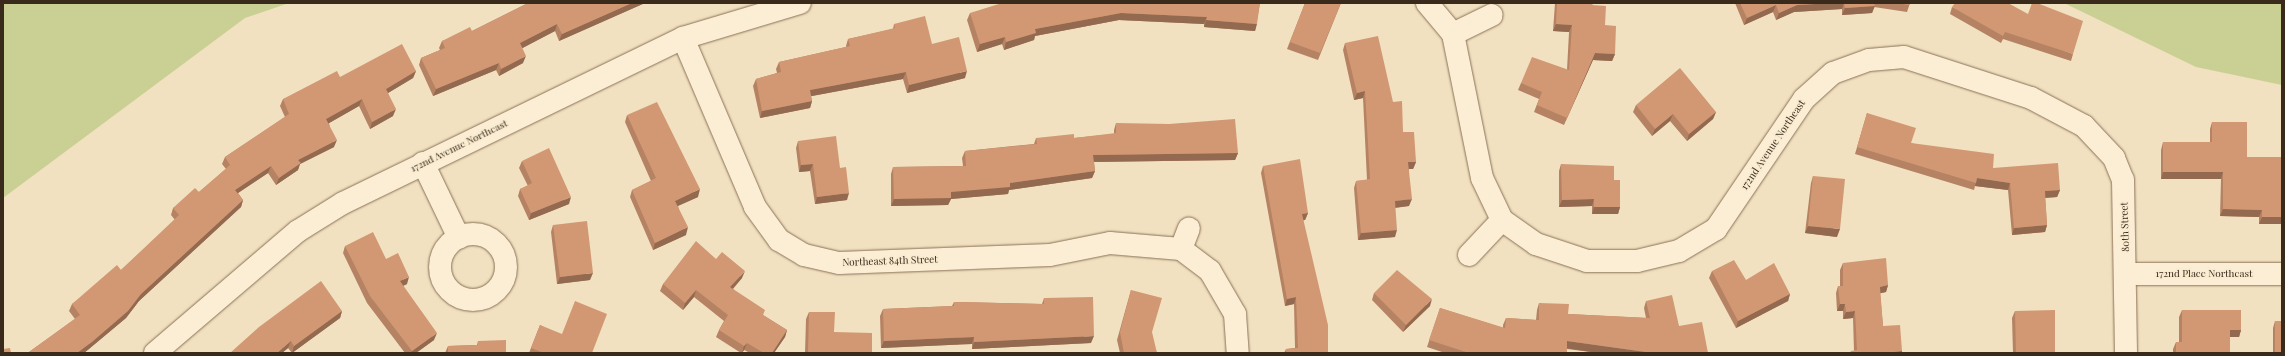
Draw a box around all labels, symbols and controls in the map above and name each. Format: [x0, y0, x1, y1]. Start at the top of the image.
street label: 172nd Avenue Northeast [1738, 97, 1808, 193]
street label: 172nd Avenue Northeast [408, 117, 510, 175]
street label: 80th Street [2118, 202, 2132, 252]
street label: Northeast 84th Street [842, 253, 938, 269]
street label: 172nd Place Northeast [2155, 268, 2253, 280]

